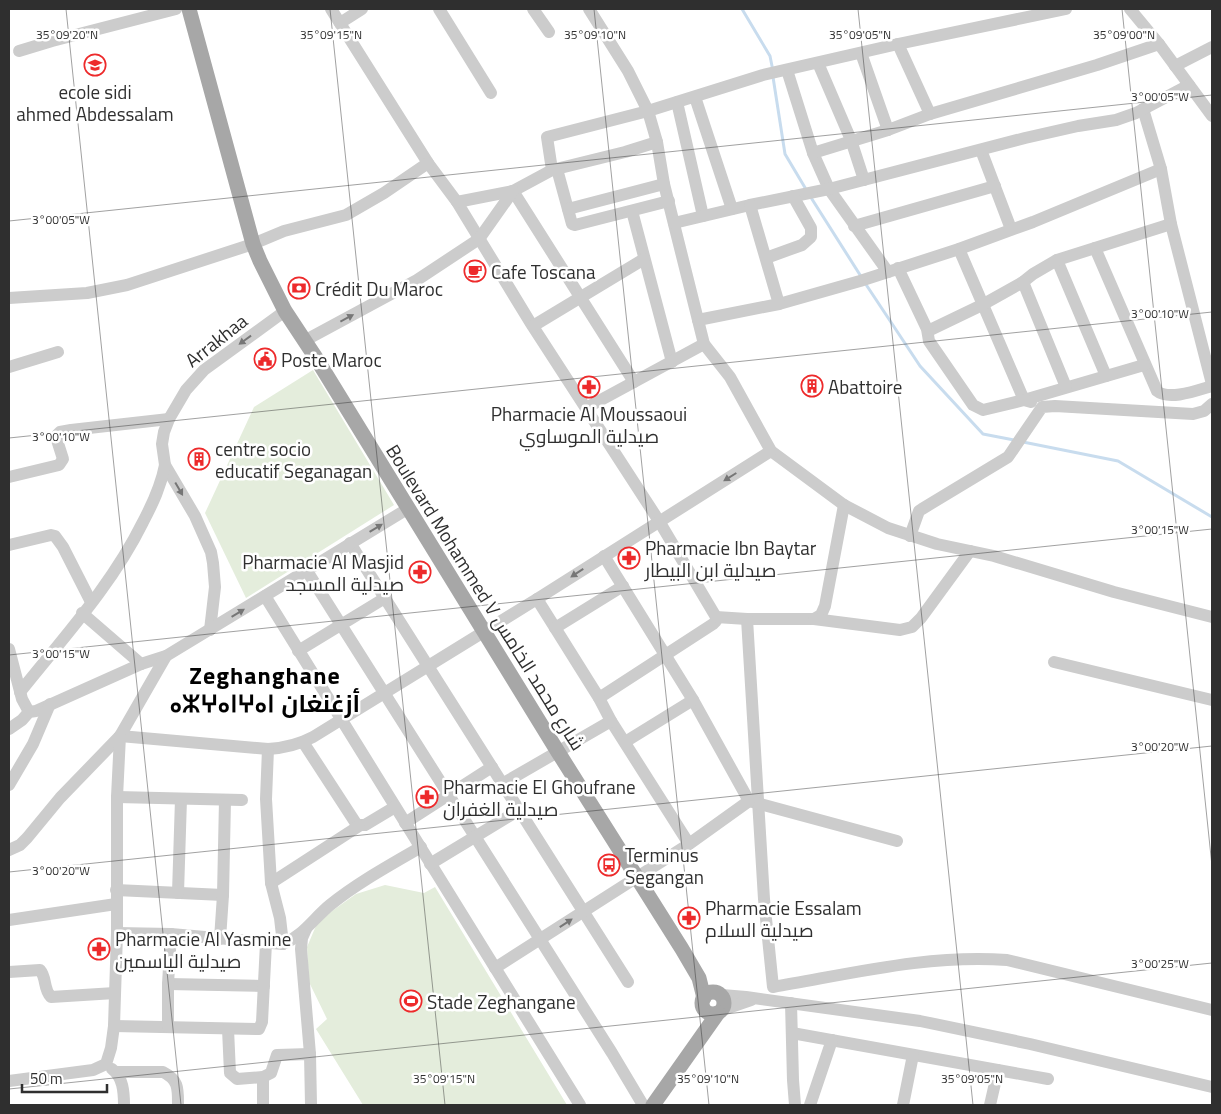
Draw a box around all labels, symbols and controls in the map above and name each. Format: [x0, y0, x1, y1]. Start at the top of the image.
text: 35°09'20"N [36, 25, 98, 44]
text: 35°09'15"N [300, 25, 362, 44]
text: 35°09'10"N [564, 25, 626, 44]
text: 35°09'05"N [829, 25, 891, 44]
text: 35°09'00"N [1093, 25, 1155, 44]
school or university icon: ecole sidi ahmed Abdessalam [83, 53, 107, 77]
place label: ecole sidi ahmed Abdessalam [16, 77, 174, 128]
text: 3°00'05"W [1131, 87, 1189, 106]
text: 3°00'05"W [32, 210, 90, 229]
place label: Cafe Toscana [491, 257, 596, 286]
cafe icon: Cafe Toscana [463, 259, 487, 283]
place label: Crédit Du Maroc [315, 274, 443, 303]
bank icon: Crédit Du Maroc [287, 276, 311, 300]
text: 3°00'10"W [1131, 304, 1189, 323]
street label: Arrakhaa [179, 306, 254, 374]
one-way arrow [340, 314, 355, 322]
one-way arrow [238, 335, 252, 345]
place label: Poste Maroc [281, 345, 382, 374]
public building icon: Poste Maroc [253, 347, 277, 371]
place label: Abattoire [828, 372, 902, 401]
building icon: Abattoire [800, 374, 824, 398]
pharmacy icon: Pharmacie Al Moussaoui صيدلية الموساوي [577, 375, 601, 399]
place label: Pharmacie Al Moussaoui صيدلية الموساوي [491, 399, 687, 451]
text: 3°00'10"W [32, 427, 90, 446]
place label: centre socio educatif Seganagan [215, 434, 372, 485]
street label: Boulevard Mohammed V شارع محمد الخامس [379, 438, 593, 756]
building icon: centre socio educatif Seganagan [187, 447, 211, 471]
one-way arrow [723, 472, 736, 482]
one-way arrow [175, 482, 183, 497]
text: 3°00'15"W [1131, 520, 1189, 539]
one-way arrow [369, 523, 382, 532]
place label: Pharmacie Ibn Baytar صيدلية ابن البيطار [644, 533, 817, 584]
pharmacy icon: Pharmacie Ibn Baytar صيدلية ابن البيطار [617, 546, 641, 570]
place label: Pharmacie Al Masjid صيدلية المسجد [242, 547, 404, 598]
pharmacy icon: Pharmacie Al Masjid صيدلية المسجد [408, 560, 432, 584]
one-way arrow [571, 568, 584, 578]
one-way arrow [231, 608, 244, 618]
text: 3°00'15"W [32, 644, 90, 663]
district label: Zeghanghane ⴰⵣⵖⴰⵏⵖⴰⵏ أزغنغان [170, 657, 360, 721]
text: 3°00'20"W [1131, 737, 1189, 756]
place label: Pharmacie El Ghoufrane صيدلية الغفران [443, 772, 635, 823]
pharmacy icon: Pharmacie El Ghoufrane صيدلية الغفران [415, 785, 439, 809]
place label: Terminus Segangan [625, 840, 704, 891]
bus stop icon: Terminus Segangan [597, 853, 621, 877]
text: 3°00'20"W [32, 861, 90, 880]
place label: Pharmacie Essalam صيدلية السلام [705, 893, 862, 944]
pharmacy icon: Pharmacie Essalam صيدلية السلام [677, 906, 701, 930]
one-way arrow [559, 918, 573, 928]
place label: Pharmacie Al Yasmine صيدلية الياسمين [115, 924, 291, 975]
pharmacy icon: Pharmacie Al Yasmine صيدلية الياسمين [87, 937, 111, 961]
text: 3°00'25"W [1131, 954, 1189, 973]
place label: Stade Zeghangane [427, 987, 576, 1016]
sports icon: Stade Zeghangane [399, 989, 423, 1013]
scale bar [22, 1062, 108, 1094]
text: 50 m [30, 1067, 63, 1090]
text: 35°09'15"N [413, 1069, 475, 1088]
text: 35°09'10"N [677, 1069, 739, 1088]
text: 35°09'05"N [941, 1069, 1003, 1088]

